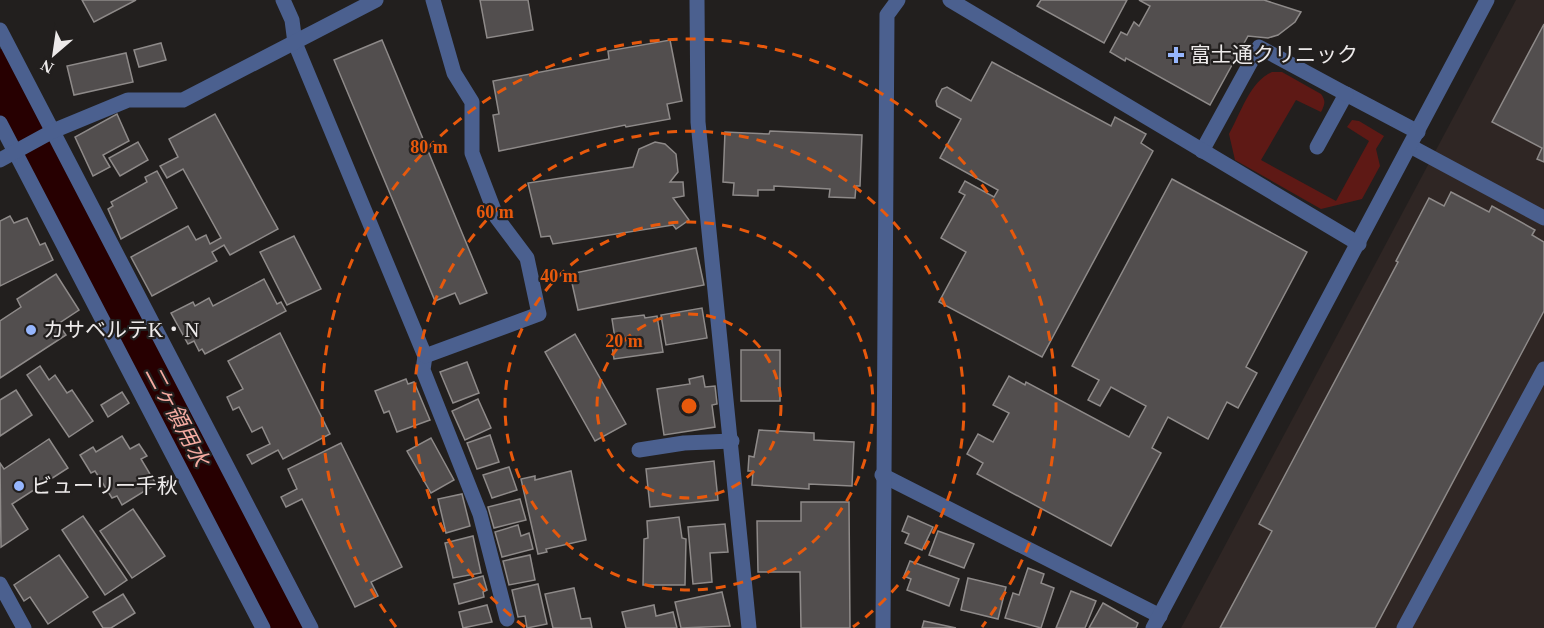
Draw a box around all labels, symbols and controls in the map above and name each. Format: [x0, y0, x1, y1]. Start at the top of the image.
north arrow [24, 24, 84, 84]
place label: 富士通クリニック [1190, 43, 1358, 67]
marker: 富士通クリニック [1167, 46, 1185, 64]
text: N [37, 56, 56, 77]
text: 80 m [410, 137, 448, 157]
text: 60 m [476, 202, 514, 222]
text: 40 m [540, 266, 578, 286]
place label: カサベルテK・N [43, 318, 199, 342]
marker: カサベルテK・N [24, 323, 38, 337]
text: 20 m [605, 331, 643, 351]
water label: 二ヶ領用水 [140, 362, 215, 472]
centre of rings [679, 396, 699, 416]
place label: ビューリー千秋 [31, 474, 178, 498]
marker: ビューリー千秋 [12, 479, 26, 493]

